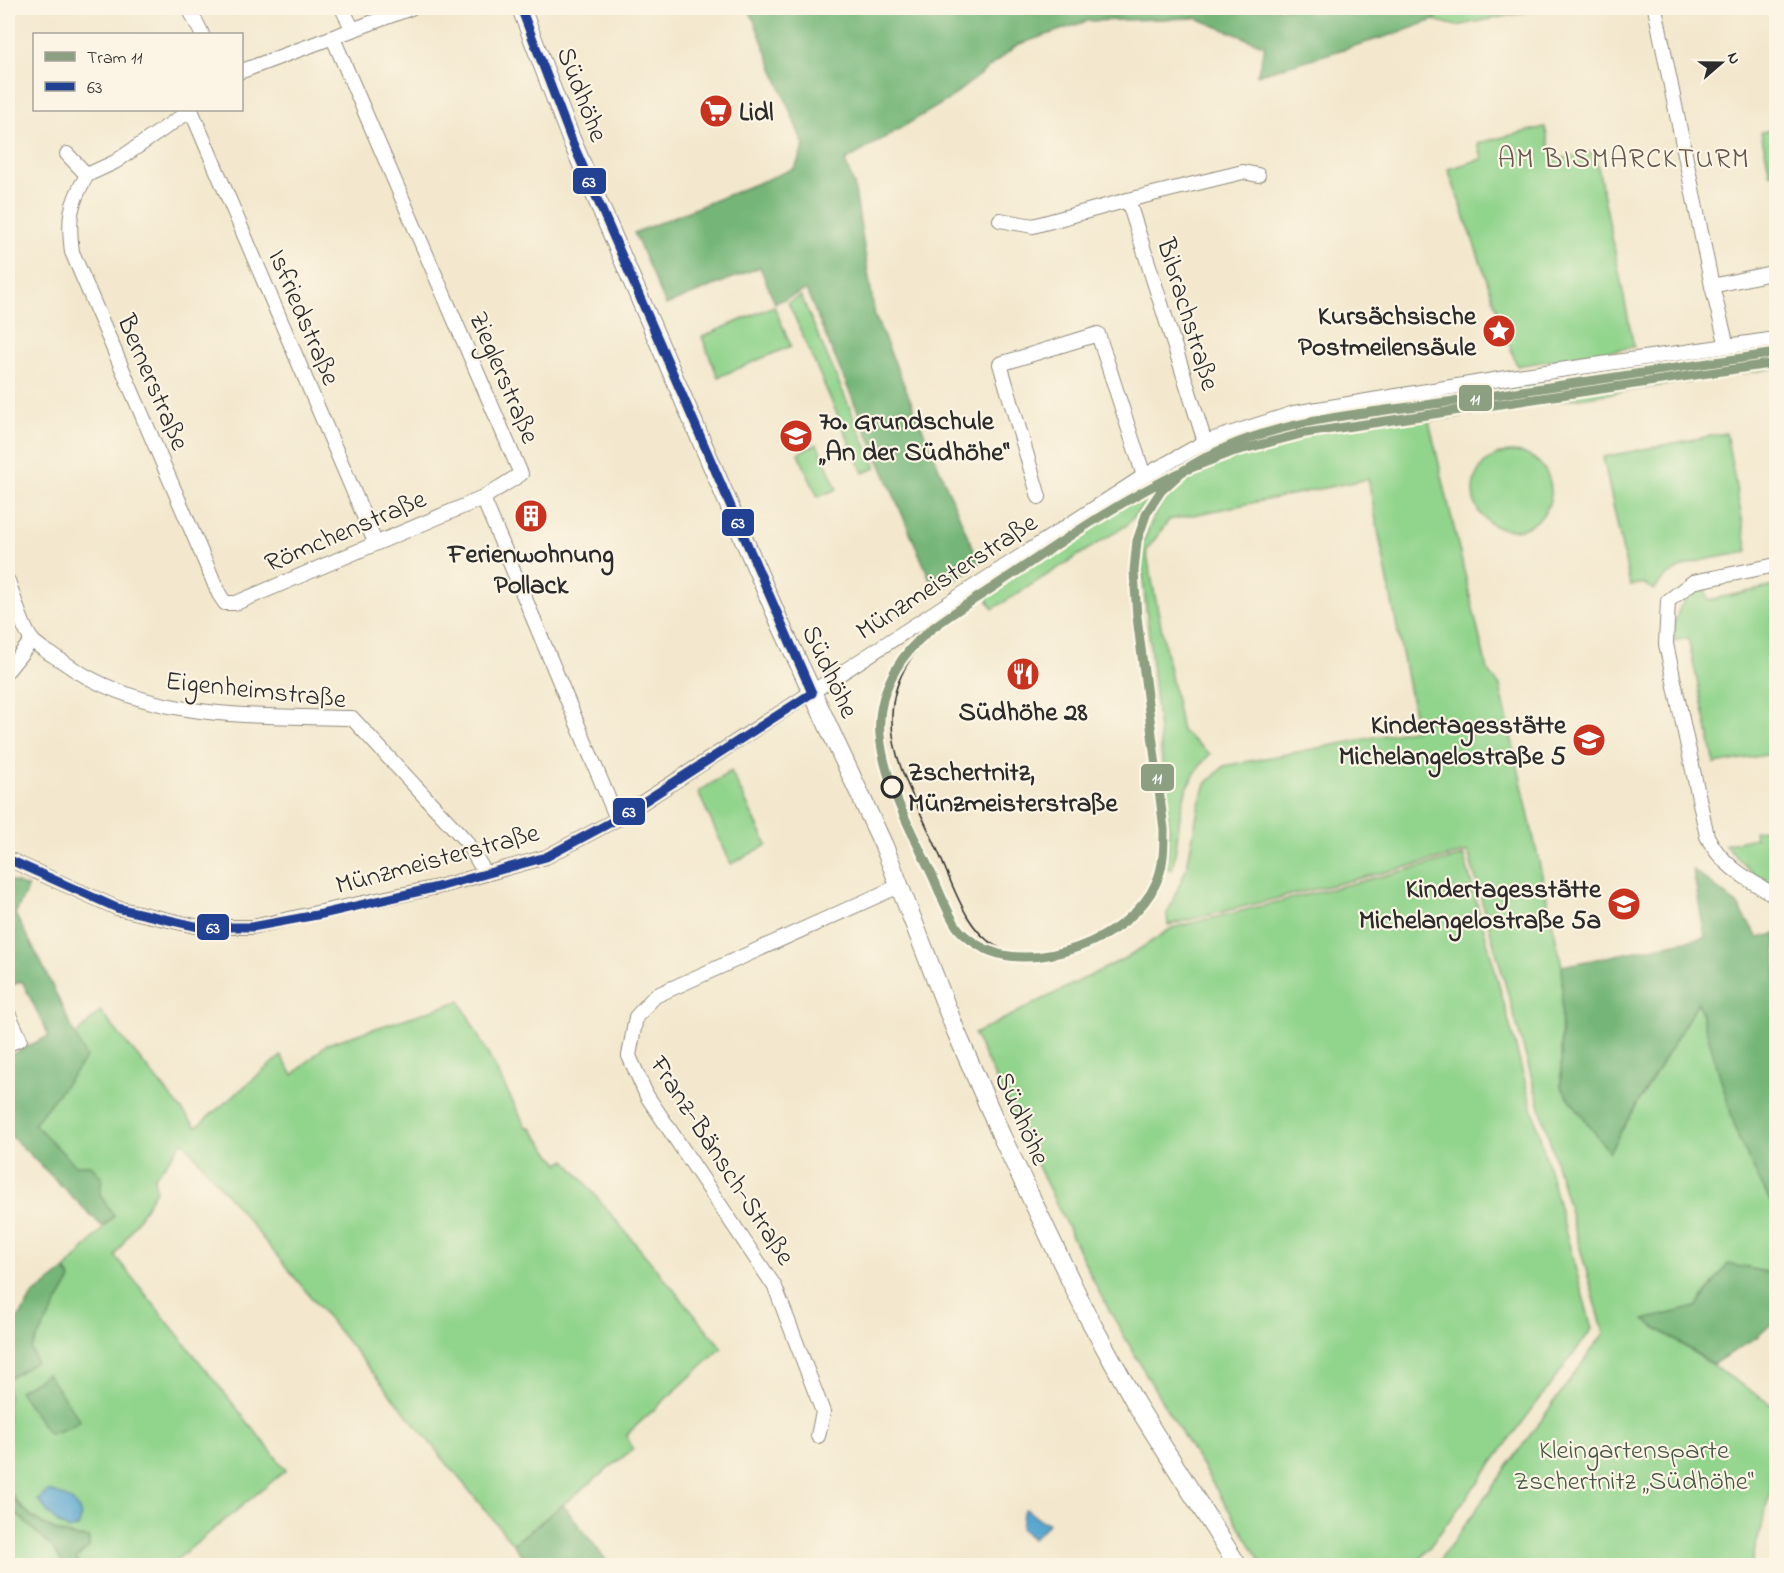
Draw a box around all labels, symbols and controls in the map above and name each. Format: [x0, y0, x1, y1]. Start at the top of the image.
legend [33, 33, 243, 111]
north arrow [1691, 33, 1751, 93]
street label: Südhöhe [545, 42, 617, 149]
text: Tram 11 [87, 46, 143, 72]
text: N [1720, 49, 1746, 68]
text: 63 [87, 76, 102, 102]
supermarket icon: Lidl [698, 93, 734, 129]
place label: Lidl [739, 94, 774, 133]
district label: AM BISMARCKTURM [1498, 140, 1750, 181]
line badge: 63 [572, 167, 607, 195]
text: 63 [581, 171, 596, 195]
street label: Bibrachstraße [1145, 233, 1228, 396]
street label: Isfriedstraße [257, 244, 349, 393]
place label: Kursächsische Postmeilensäule [1298, 298, 1477, 368]
street label: Zieglerstraße [457, 306, 548, 451]
street label: Bernerstraße [105, 308, 198, 458]
place icon: Kursächsische Postmeilensäule [1481, 313, 1517, 349]
line badge: 11 [1458, 384, 1493, 412]
text: 11 [1470, 388, 1481, 412]
place label: 70. Grundschule „An der Südhöhe“ [818, 403, 1010, 473]
school or university icon: 70. Grundschule „An der Südhöhe“ [778, 418, 814, 454]
street label: Römchenstraße [259, 480, 434, 584]
building icon: Ferienwohnung Pollack [513, 498, 549, 534]
street label: Münzmeisterstraße [849, 504, 1047, 652]
line badge: 63 [721, 508, 755, 537]
text: 63 [730, 512, 745, 536]
place label: Ferienwohnung Pollack [446, 536, 614, 606]
street label: Südhöhe [790, 619, 868, 726]
restaurant icon: Südhöhe 28 [1005, 656, 1041, 692]
street label: Eigenheimstraße [163, 663, 349, 720]
place label: Südhöhe 28 [958, 694, 1088, 733]
place label: Kindertagesstätte Michelangelostraße 5 [1338, 707, 1567, 778]
school or university icon: Kindertagesstätte Michelangelostraße 5 [1571, 722, 1607, 758]
place label: Zschertnitz, Münzmeisterstraße [908, 754, 1118, 824]
line badge: 11 [1140, 763, 1175, 792]
text: 11 [1152, 767, 1163, 791]
marker: Zschertnitz, Münzmeisterstraße [881, 776, 903, 798]
line badge: 63 [612, 797, 646, 826]
text: 63 [621, 801, 636, 825]
street label: Münzmeisterstraße [331, 814, 545, 906]
place label: Kindertagesstätte Michelangelostraße 5a [1359, 871, 1602, 942]
school or university icon: Kindertagesstätte Michelangelostraße 5a [1606, 886, 1642, 922]
line badge: 63 [196, 913, 230, 941]
text: 63 [205, 917, 220, 941]
street label: Franz-Bänsch-Straße [638, 1048, 804, 1274]
street label: Südhöhe [983, 1066, 1059, 1173]
park label: Kleingartensparte Zschertnitz „Südhöhe“ [1514, 1432, 1754, 1502]

